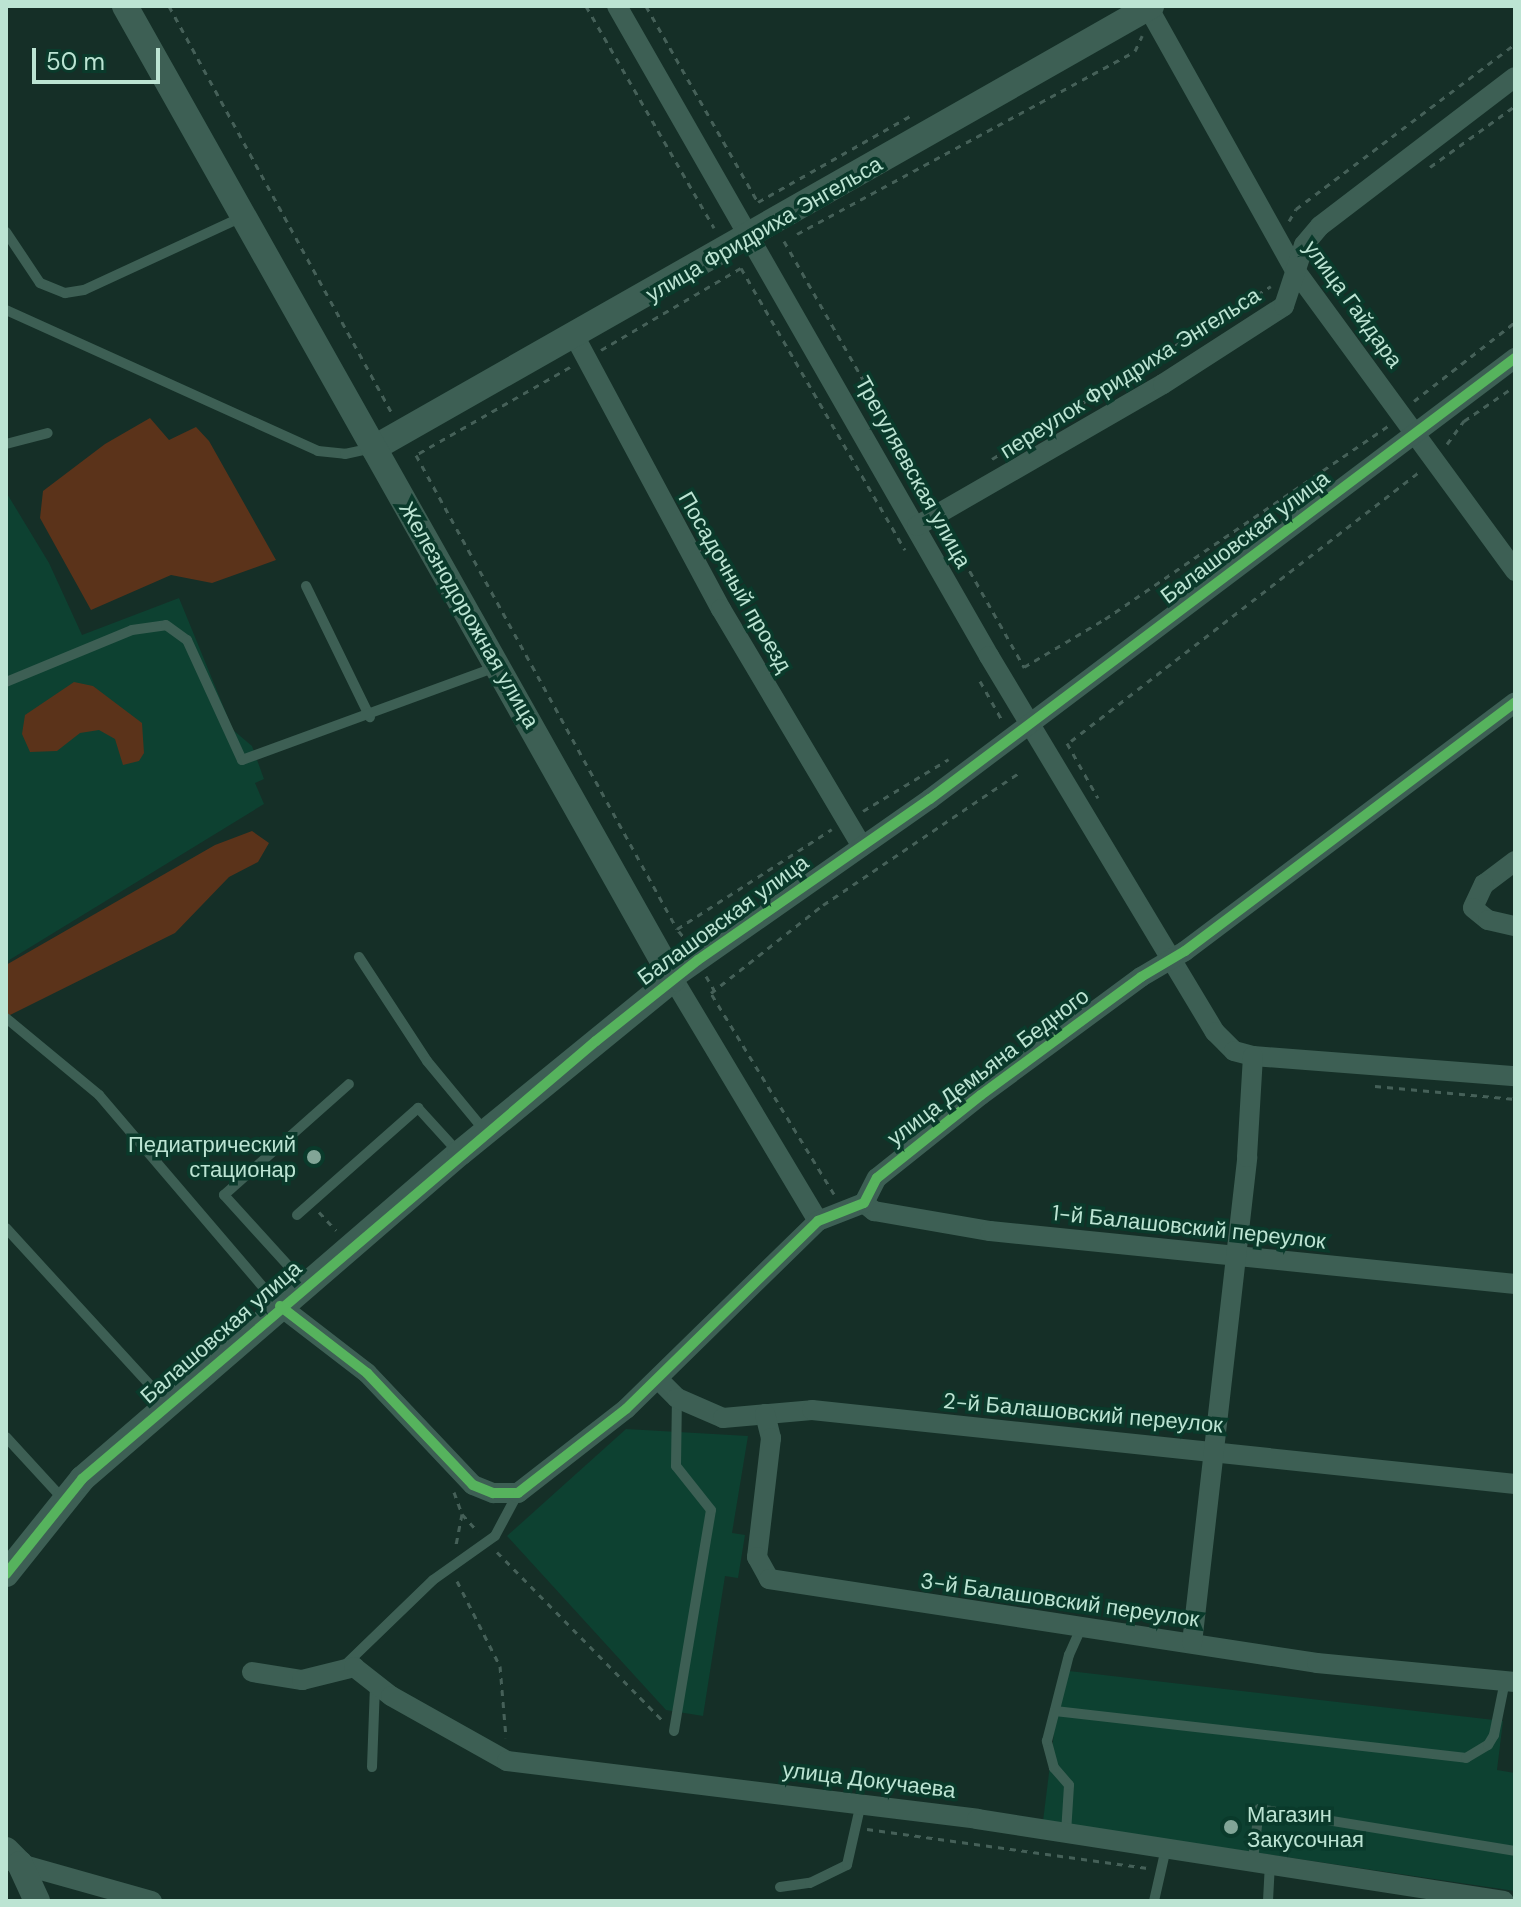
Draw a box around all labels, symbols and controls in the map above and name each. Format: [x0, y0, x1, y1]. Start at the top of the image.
scale bar [36, 32, 164, 82]
text: 50 m [46, 46, 105, 77]
street label: улица Фридриха Энгельса [641, 150, 887, 308]
street label: улица Гайдара [1298, 235, 1408, 373]
street label: переулок Фридриха Энгельса [995, 282, 1265, 464]
street label: Трегуляевская улица [849, 371, 977, 573]
street label: Балашовская улица [1155, 465, 1335, 609]
street label: Посадочный проезд [673, 487, 797, 677]
street label: Железнодорожная улица [393, 497, 545, 733]
street label: Балашовская улица [632, 849, 814, 991]
street label: улица Демьяна Бедного [882, 983, 1094, 1151]
place label: Педиатрический стационар [128, 1131, 296, 1182]
marker: Педиатрический стационар [303, 1146, 325, 1168]
street label: 1-й Балашовский переулок [1051, 1200, 1327, 1254]
street label: Балашовская улица [135, 1255, 307, 1409]
street label: 2-й Балашовский переулок [942, 1388, 1224, 1438]
street label: 3-й Балашовский переулок [919, 1567, 1201, 1633]
street label: улица Докучаева [781, 1756, 957, 1804]
place label: Магазин Закусочная [1247, 1801, 1364, 1852]
marker: Магазин Закусочная [1222, 1818, 1240, 1836]

